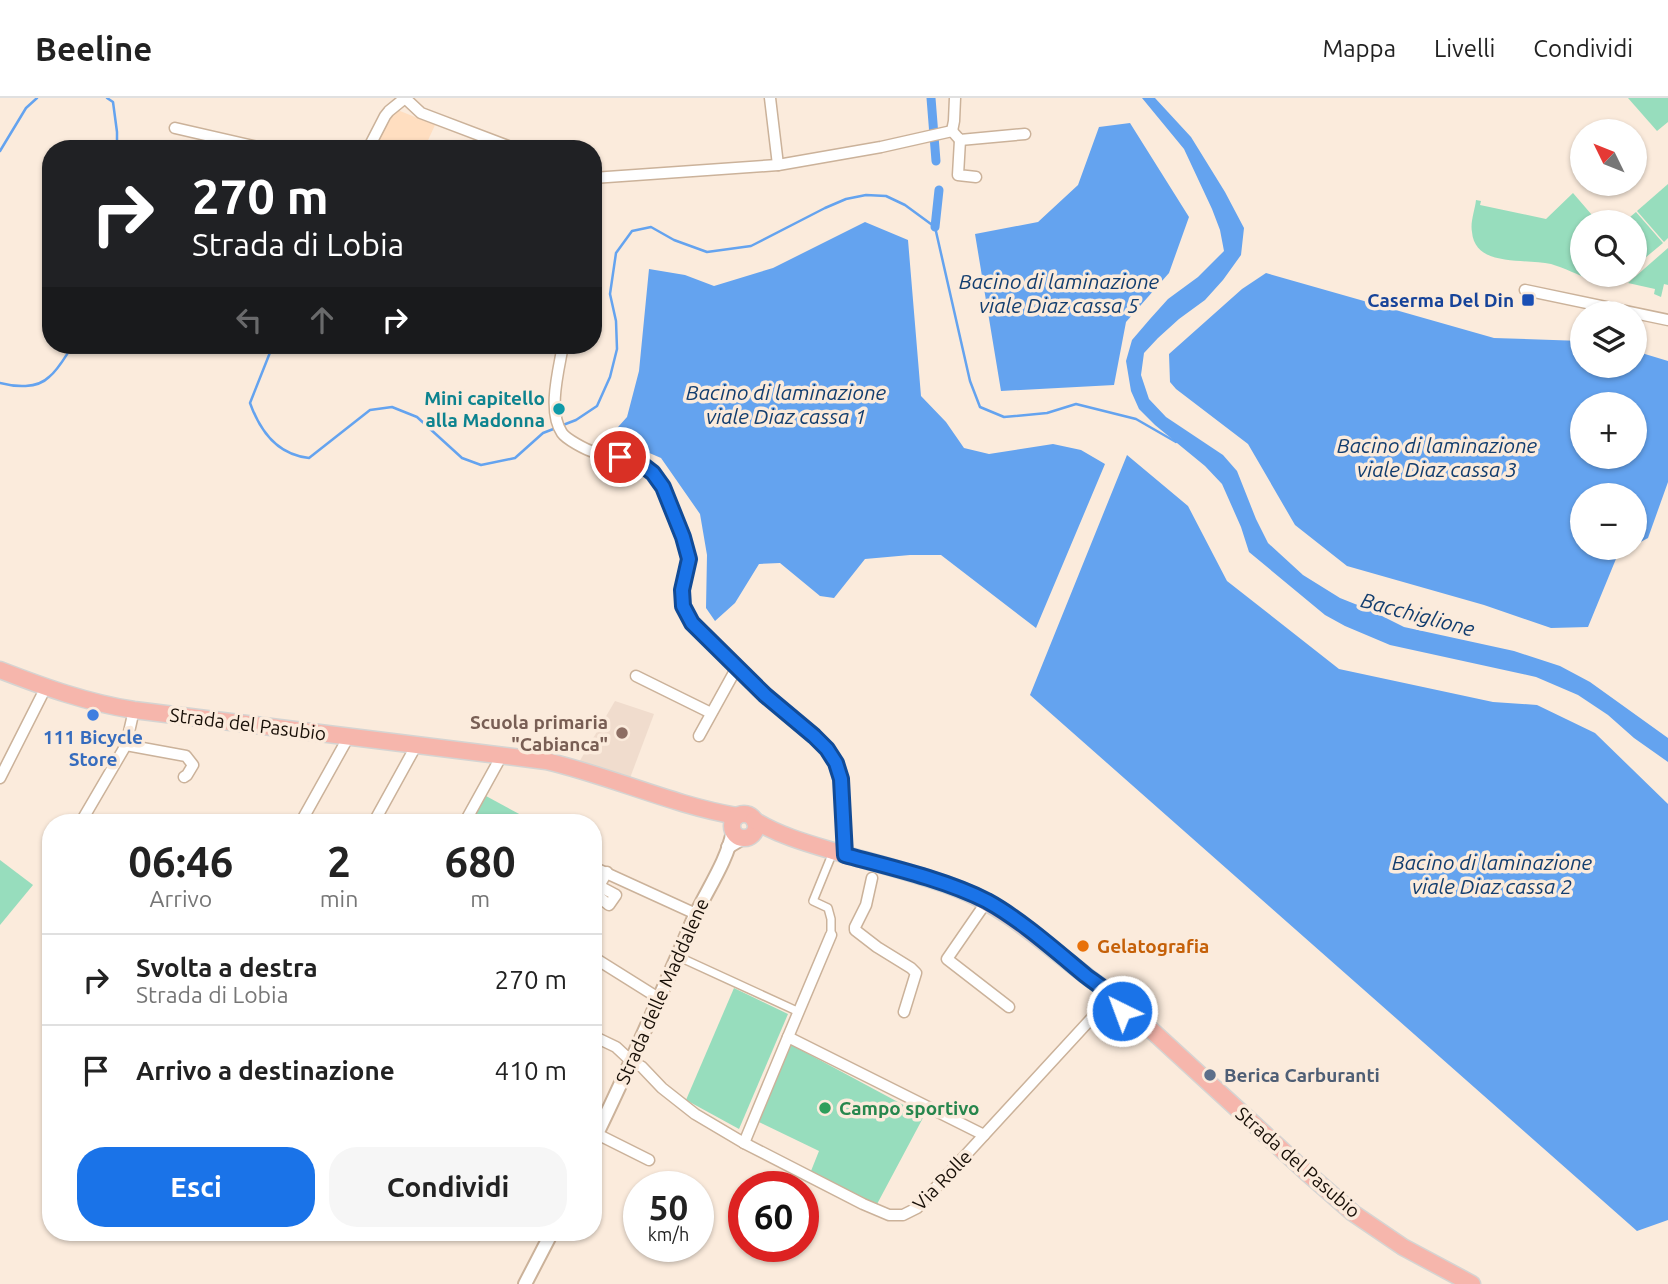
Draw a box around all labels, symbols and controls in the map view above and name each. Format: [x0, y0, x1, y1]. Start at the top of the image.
text: Beeline [35, 30, 152, 67]
text: Mappa [1322, 35, 1396, 62]
text: Livelli [1434, 35, 1495, 62]
text: Condividi [1533, 35, 1633, 62]
north arrow [1570, 119, 1647, 196]
map controls [1570, 119, 1647, 560]
icon: right [77, 168, 168, 259]
text: 270 m [192, 168, 329, 223]
button: search [1570, 210, 1647, 287]
text: Strada di Lobia [192, 226, 404, 262]
water label: Bacino di laminazione viale Diaz cassa 5 [959, 269, 1160, 317]
place label: Caserma Del Din [1367, 289, 1514, 311]
marker: Caserma Del Din [1520, 292, 1536, 308]
icon: left [230, 301, 268, 339]
icon: ahead [303, 301, 341, 339]
icon: right [376, 301, 414, 339]
button: layers [1570, 301, 1647, 378]
water label: Bacino di laminazione viale Diaz cassa 1 [686, 380, 887, 428]
place label: Mini capitello alla Madonna [424, 387, 545, 431]
button: + [1570, 392, 1647, 469]
marker: Mini capitello alla Madonna [551, 401, 567, 417]
pin [590, 427, 650, 487]
water label: Bacino di laminazione viale Diaz cassa 3 [1337, 433, 1538, 481]
icon: arrive [601, 438, 639, 476]
button: − [1570, 483, 1647, 560]
water label: Bacchiglione [1359, 587, 1478, 641]
street label: Strada del Pasubio [169, 703, 327, 745]
marker: 111 Bicycle Store [85, 707, 101, 723]
place label: Scuola primaria "Cabianca" [470, 711, 608, 755]
marker: Scuola primaria "Cabianca" [614, 725, 630, 741]
place label: 111 Bicycle Store [43, 726, 143, 770]
text: 06:46 [128, 838, 233, 885]
text: 2 [327, 838, 351, 885]
text: 680 [445, 838, 516, 885]
water label: Bacino di laminazione viale Diaz cassa 2 [1392, 850, 1593, 898]
text: Arrivo [150, 886, 212, 911]
text: min [320, 886, 358, 911]
text: m [470, 886, 490, 911]
street label: Strada delle Maddalene [611, 895, 713, 1087]
place label: Gelatografia [1097, 935, 1209, 957]
marker: Gelatografia [1075, 938, 1091, 954]
text: Svolta a destra [136, 953, 318, 982]
icon: right [77, 961, 115, 999]
text: 270 m [495, 965, 567, 994]
position arrow [1085, 974, 1159, 1048]
text: Strada di Lobia [136, 982, 289, 1007]
icon: arrive [77, 1052, 115, 1090]
text: Arrivo a destinazione [136, 1056, 395, 1085]
text: 410 m [495, 1056, 567, 1085]
place label: Berica Carburanti [1224, 1064, 1380, 1086]
marker: Berica Carburanti [1202, 1067, 1218, 1083]
place label: Campo sportivo [839, 1097, 980, 1119]
marker: Campo sportivo [817, 1100, 833, 1116]
street label: Strada del Pasubio [1231, 1102, 1365, 1222]
street label: Via Rolle [908, 1145, 976, 1215]
button: Esci [77, 1147, 315, 1227]
button: Condividi [329, 1147, 567, 1227]
speed limit sign: 60 [728, 1171, 819, 1262]
text: 50 [649, 1187, 688, 1227]
text: km/h [648, 1224, 689, 1244]

